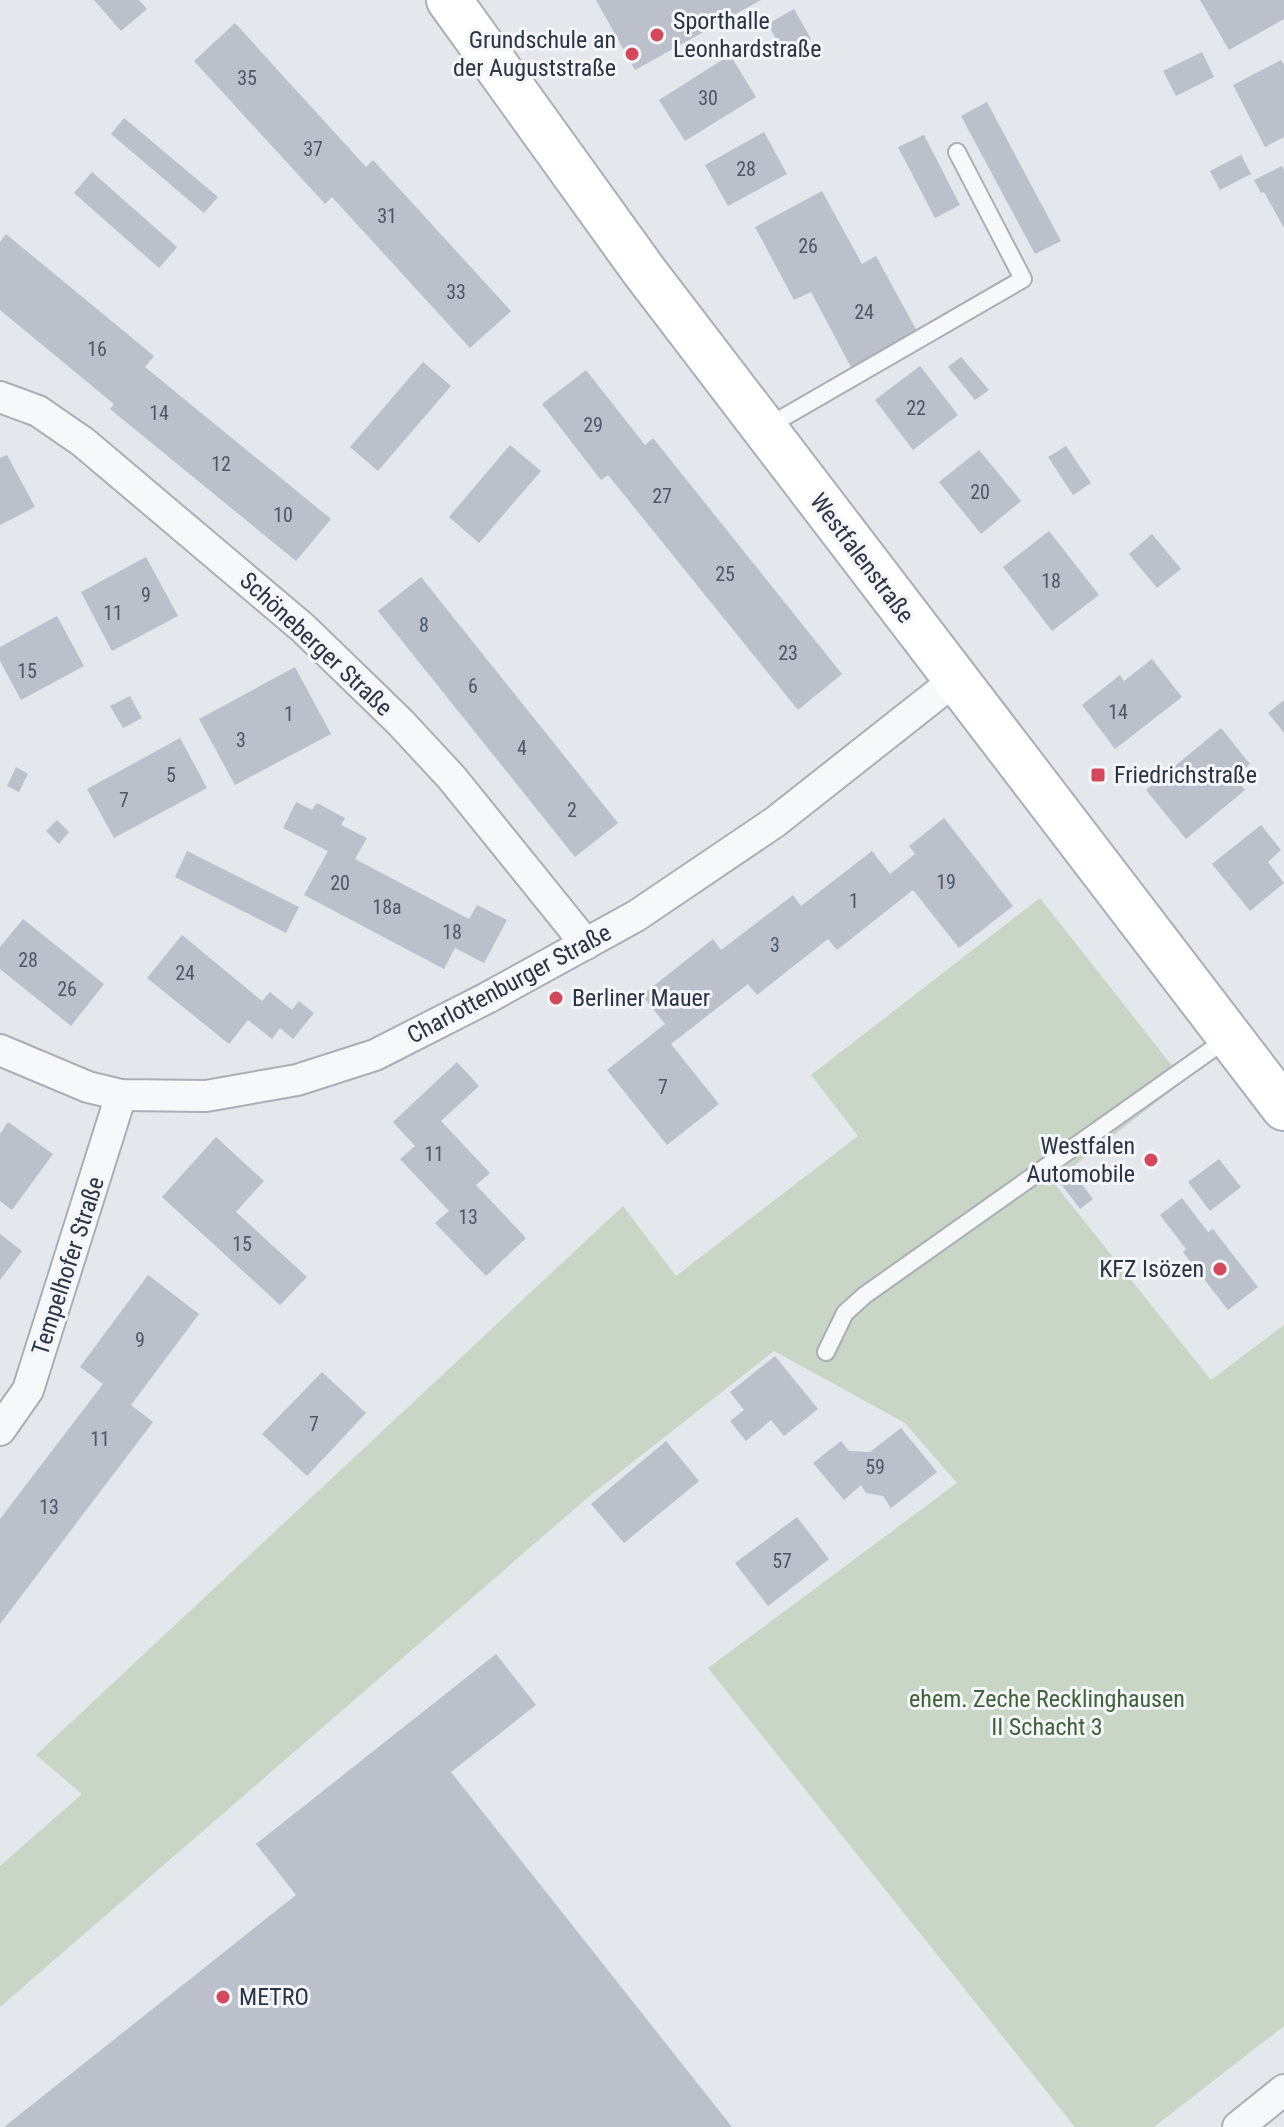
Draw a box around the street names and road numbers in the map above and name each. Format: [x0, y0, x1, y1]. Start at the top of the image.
street label: Westfalenstraße [804, 488, 920, 628]
street label: Schöneberger Straße [234, 566, 398, 722]
street label: Charlottenburger Straße [402, 918, 616, 1050]
street label: Tempelhofer Straße [26, 1173, 110, 1359]

